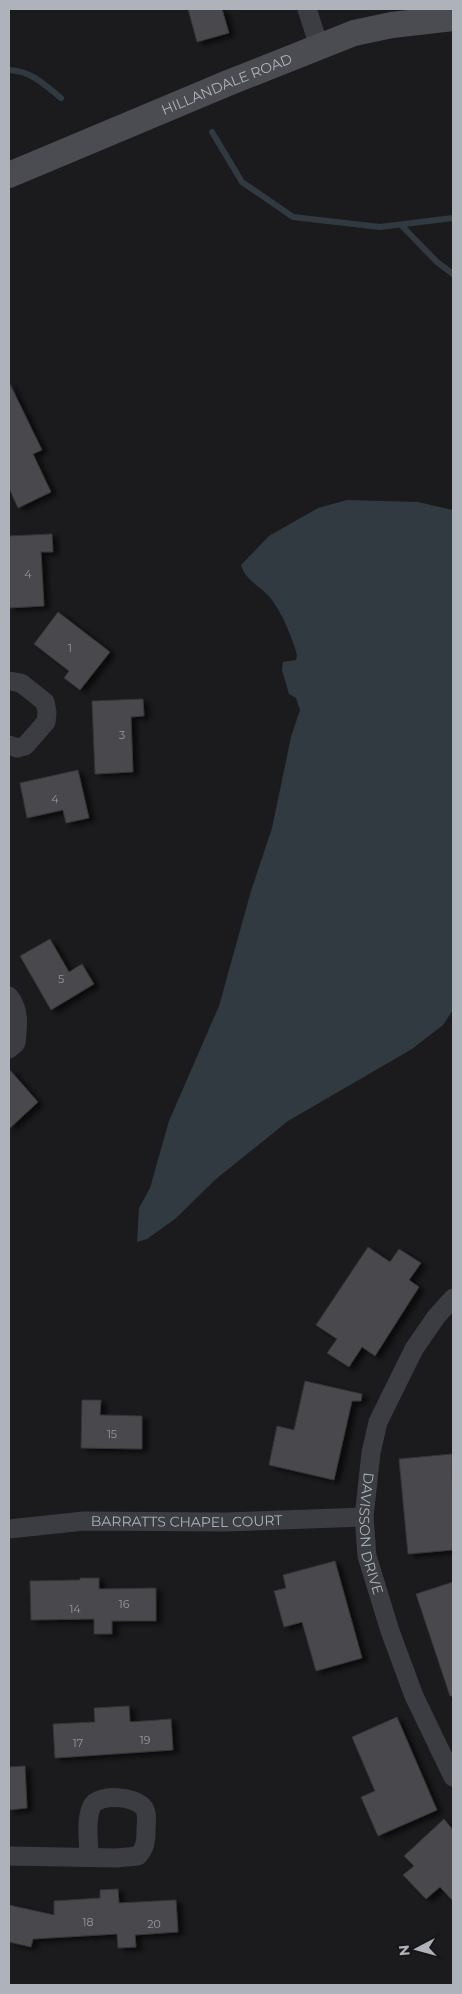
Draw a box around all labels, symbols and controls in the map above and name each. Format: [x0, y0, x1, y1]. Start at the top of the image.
street label: HILLANDALE ROAD [159, 49, 295, 119]
house number: 4 [24, 567, 32, 581]
house number: 1 [68, 641, 72, 655]
house number: 3 [119, 728, 125, 742]
house number: 4 [51, 792, 59, 806]
house number: 5 [58, 972, 64, 986]
house number: 15 [107, 1427, 117, 1441]
street label: DAVISSON DRIVE [355, 1472, 387, 1597]
street label: BARRATTS CHAPEL COURT [91, 1511, 283, 1531]
house number: 16 [119, 1597, 130, 1611]
house number: 14 [69, 1602, 81, 1616]
house number: 19 [140, 1733, 151, 1747]
house number: 17 [73, 1736, 83, 1750]
house number: 18 [83, 1915, 94, 1929]
house number: 20 [147, 1917, 161, 1931]
north arrow [392, 1924, 442, 1974]
text: N [395, 1944, 414, 1957]

